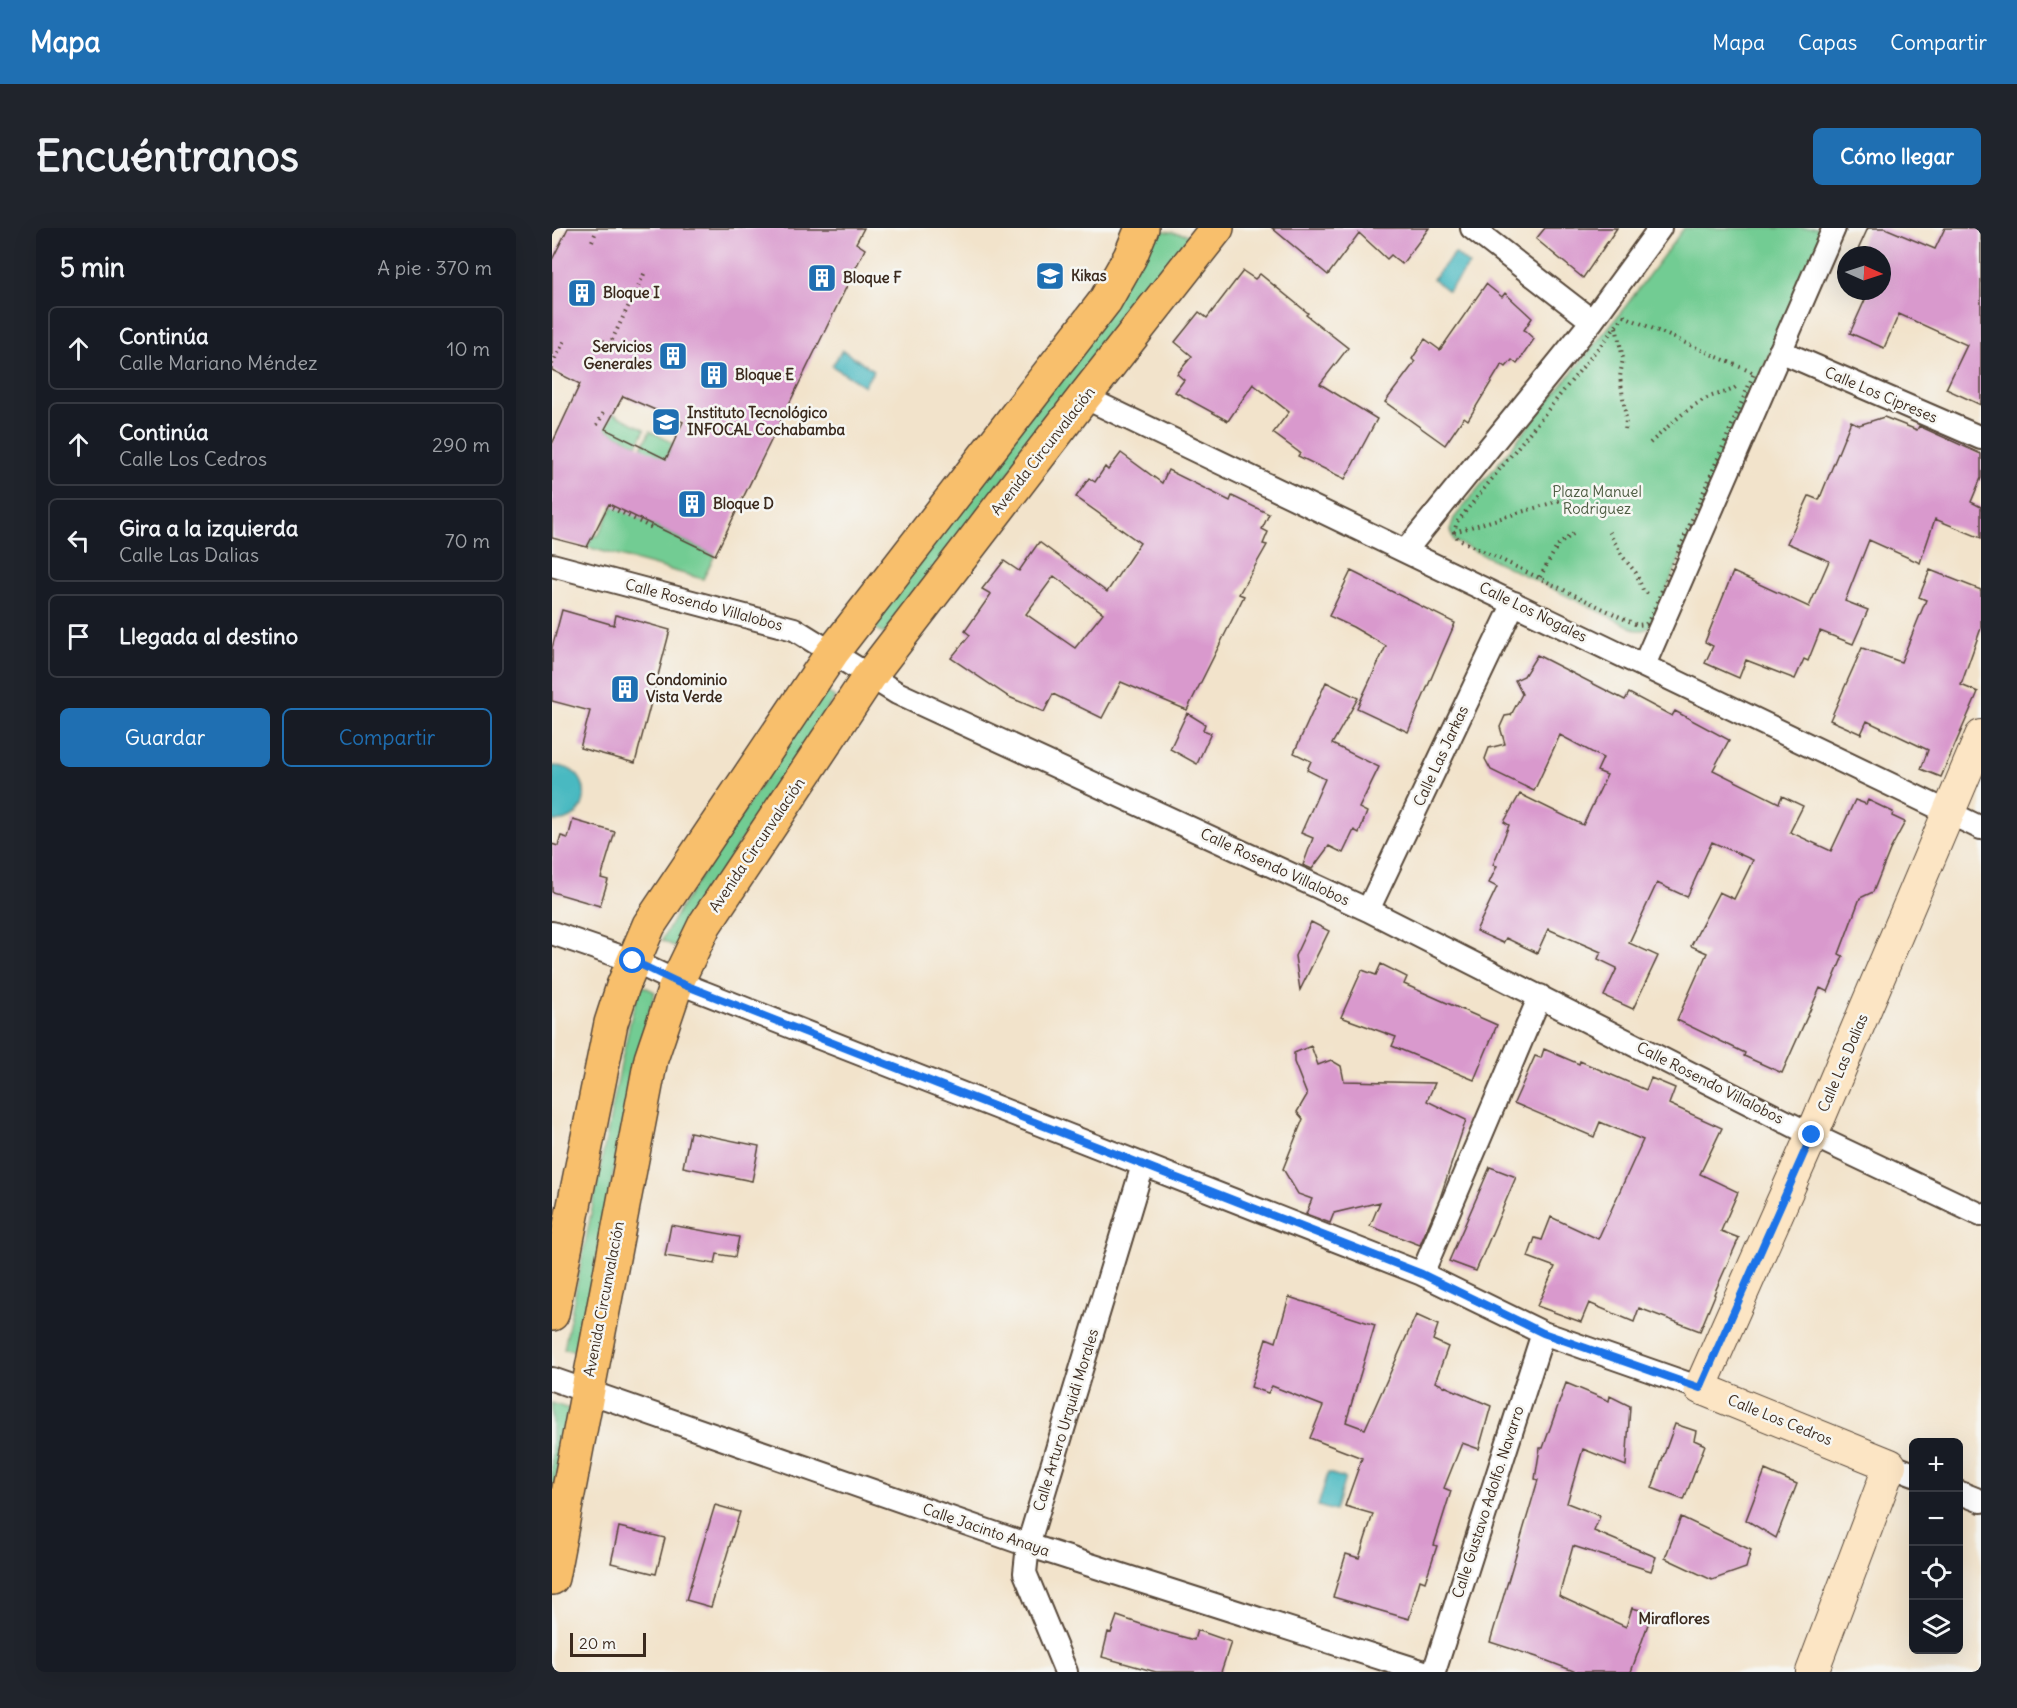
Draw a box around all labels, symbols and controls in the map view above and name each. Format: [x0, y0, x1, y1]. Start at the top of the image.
text: Mapa [30, 24, 100, 60]
text: Mapa [1712, 29, 1765, 56]
text: Capas [1798, 29, 1857, 56]
text: Compartir [1890, 29, 1987, 56]
button: Cómo llegar [1813, 128, 1981, 185]
text: Encuéntranos [36, 130, 299, 182]
north arrow [1837, 246, 1891, 300]
text: 5 min [60, 251, 125, 284]
text: A pie · 370 m [377, 255, 492, 280]
school or university icon: Kikas [1034, 260, 1066, 292]
building icon: Bloque F [806, 262, 838, 294]
place label: Kikas [1071, 266, 1107, 285]
place label: Bloque F [843, 268, 902, 288]
building icon: Bloque I [566, 277, 598, 309]
place label: Bloque I [603, 283, 660, 303]
text: Continúa [119, 322, 208, 350]
icon: ahead [62, 332, 95, 365]
text: 10 m [447, 336, 490, 361]
place label: Servicios Generales [584, 337, 652, 373]
building icon: Servicios Generales [657, 340, 689, 372]
text: Calle Mariano Méndez [119, 350, 318, 375]
building icon: Bloque E [698, 359, 730, 391]
street label: Calle Los Cipreses [1822, 362, 1941, 427]
place label: Bloque E [735, 365, 794, 385]
street label: Avenida Circunvalación [987, 382, 1099, 519]
place label: Instituto Tecnológico INFOCAL Cochabamba [687, 403, 845, 439]
school or university icon: Instituto Tecnológico INFOCAL Cochabamba [650, 406, 682, 438]
text: Continúa [119, 418, 208, 446]
icon: ahead [62, 428, 95, 461]
text: 290 m [432, 432, 490, 457]
text: Calle Los Cedros [119, 446, 267, 471]
park label: Plaza Manuel Rodriguez [1552, 482, 1642, 518]
building icon: Bloque D [676, 488, 708, 520]
place label: Bloque D [713, 494, 774, 514]
text: Gira a la izquierda [119, 514, 298, 542]
icon: left [62, 524, 95, 557]
text: 70 m [445, 528, 490, 553]
text: Calle Las Dalias [119, 542, 259, 567]
street label: Calle Rosendo Villalobos [623, 574, 785, 635]
street label: Calle Los Nogales [1476, 577, 1590, 646]
icon: arrive [62, 620, 95, 653]
text: Llegada al destino [119, 622, 298, 650]
place label: Condominio Vista Verde [646, 670, 728, 706]
building icon: Condominio Vista Verde [609, 673, 641, 705]
street label: Calle Las Jarkas [1409, 702, 1472, 809]
button: Guardar [60, 708, 270, 767]
button: Compartir [282, 708, 492, 767]
street label: Avenida Circunvalación [705, 774, 809, 915]
street label: Calle Rosendo Villalobos [1198, 824, 1353, 910]
route start [619, 947, 645, 973]
street label: Calle Las Dalias [1813, 1011, 1872, 1115]
street label: Calle Rosendo Villalobos [1634, 1037, 1787, 1128]
route end [1798, 1121, 1824, 1147]
street label: Avenida Circunvalación [579, 1219, 628, 1378]
street label: Calle Arturo Urquidi Morales [1029, 1326, 1102, 1513]
street label: Calle Los Cedros [1725, 1390, 1835, 1449]
street label: Calle Gustavo Adolfo. Navarro [1447, 1403, 1528, 1600]
map controls [1909, 1438, 1963, 1654]
button: + [1909, 1438, 1963, 1492]
button: − [1909, 1492, 1963, 1546]
street label: Calle Jacinto Anaya [920, 1499, 1053, 1560]
button: locate [1909, 1546, 1963, 1600]
button: layers [1909, 1600, 1963, 1654]
district label: Miraflores [1638, 1608, 1710, 1628]
scale bar [570, 1630, 646, 1658]
text: 20 m [579, 1633, 616, 1653]

